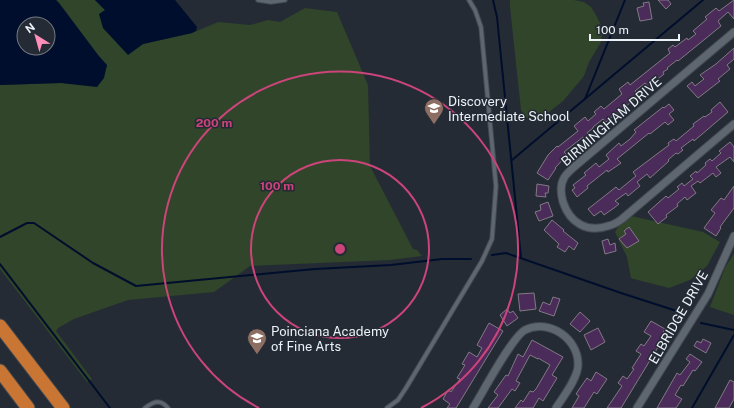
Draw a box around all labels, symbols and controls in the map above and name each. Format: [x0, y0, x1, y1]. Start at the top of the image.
north arrow [16, 16, 56, 56]
scale bar [590, 16, 679, 42]
text: N [23, 21, 37, 35]
text: 100 m [596, 23, 629, 37]
street label: BIRMINGHAM DRIVE [558, 74, 665, 169]
place label: Discovery Intermediate School [448, 94, 570, 124]
school or university icon: Discovery Intermediate School [423, 97, 445, 125]
text: 200 m [196, 116, 232, 130]
text: 100 m [260, 179, 294, 193]
centre of rings [333, 242, 347, 256]
street label: ELBRIDGE DRIVE [646, 268, 711, 366]
place label: Poinciana Academy of Fine Arts [271, 324, 389, 354]
school or university icon: Poinciana Academy of Fine Arts [246, 327, 268, 355]

